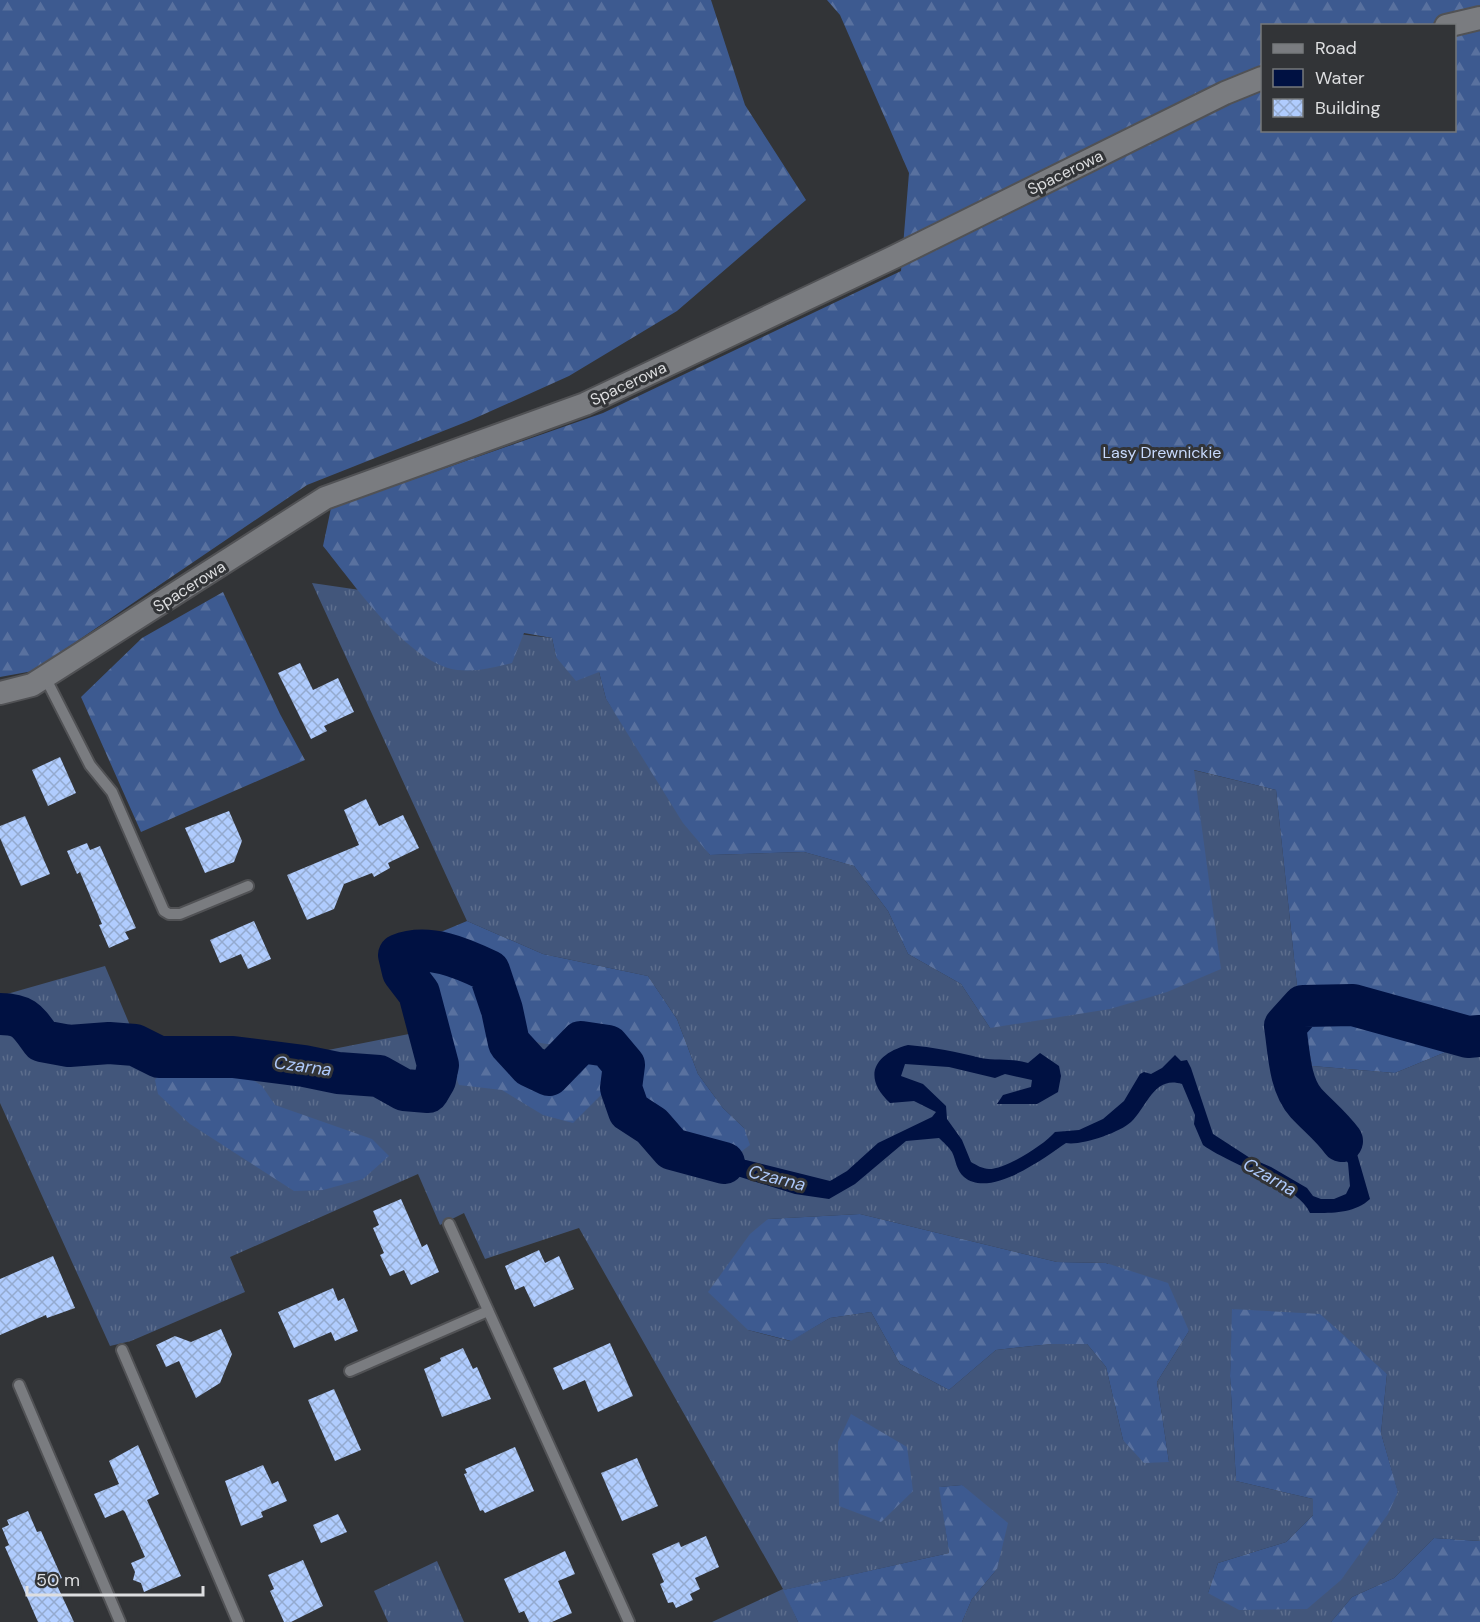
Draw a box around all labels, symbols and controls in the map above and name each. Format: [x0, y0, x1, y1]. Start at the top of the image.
legend [1261, 24, 1456, 132]
text: Road [1315, 36, 1357, 60]
text: Water [1315, 66, 1365, 90]
text: Building [1315, 96, 1380, 120]
street label: Spacerowa [1024, 145, 1107, 200]
street label: Spacerowa [587, 357, 670, 410]
park label: Lasy Drewnickie [1103, 442, 1221, 463]
street label: Spacerowa [149, 556, 229, 617]
water label: Czarna [273, 1050, 334, 1082]
water label: Czarna [1239, 1152, 1301, 1202]
water label: Czarna [746, 1159, 808, 1197]
scale bar [27, 1559, 202, 1597]
text: 50 m [36, 1568, 80, 1592]

